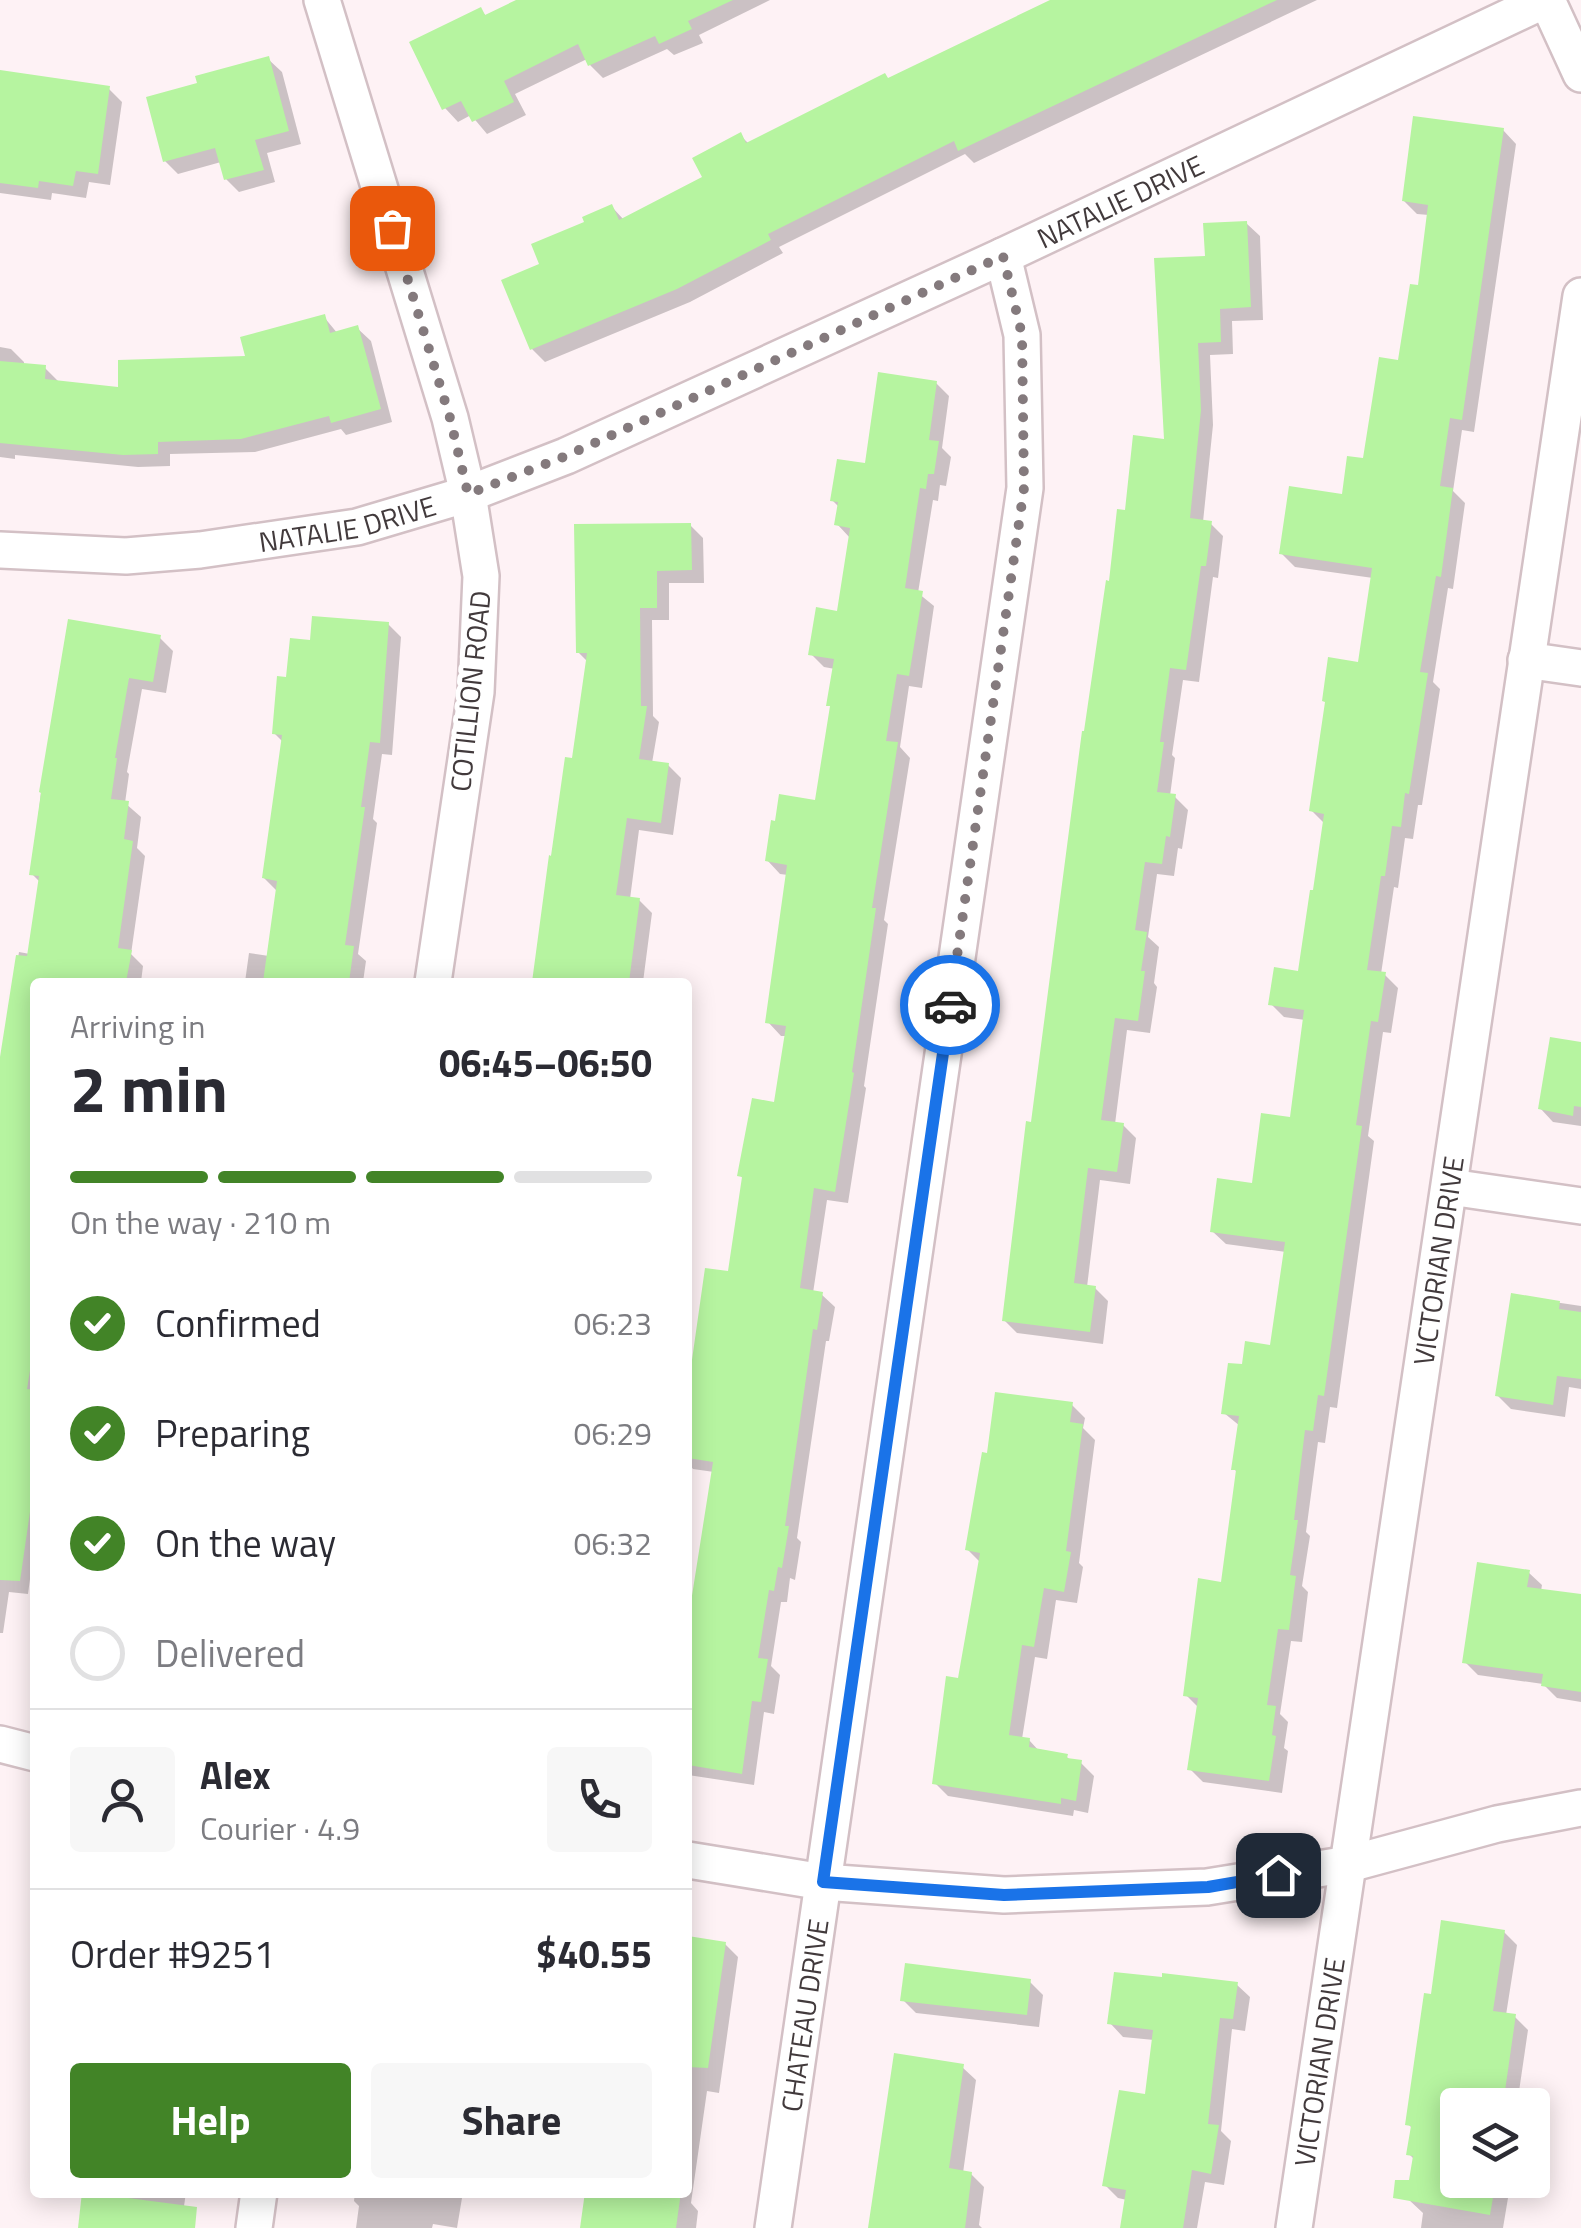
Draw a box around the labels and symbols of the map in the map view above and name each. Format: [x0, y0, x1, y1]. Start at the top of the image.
street label: NATALIE DRIVE [1029, 143, 1211, 259]
pin [350, 186, 435, 271]
street label: NATALIE DRIVE [256, 483, 441, 563]
street label: COTILLION ROAD [438, 588, 502, 794]
courier [900, 955, 1000, 1055]
street label: VICTORIAN DRIVE [1401, 1153, 1474, 1368]
pin [1236, 1833, 1321, 1918]
street label: CHATEAU DRIVE [769, 1916, 839, 2115]
street label: VICTORIAN DRIVE [1282, 1954, 1355, 2169]

